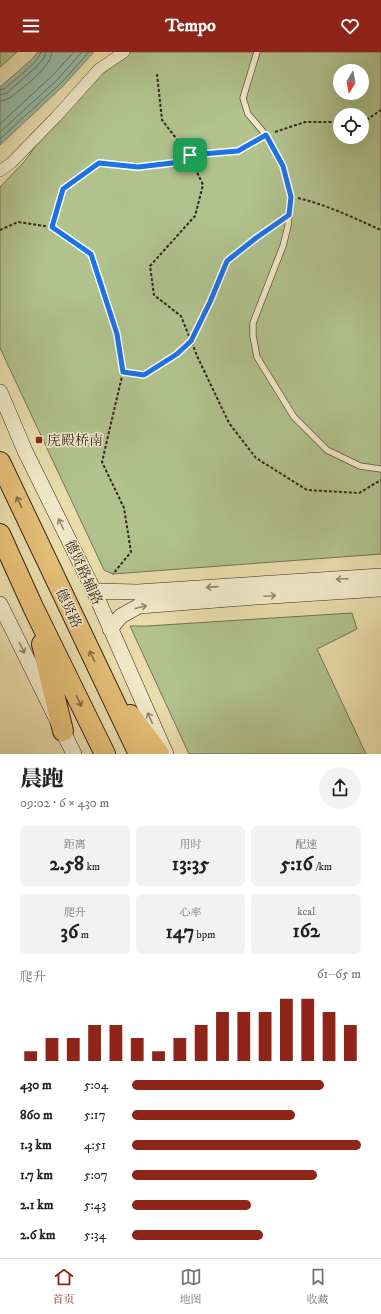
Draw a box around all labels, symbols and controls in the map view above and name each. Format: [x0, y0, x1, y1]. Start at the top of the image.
icon: menu [20, 15, 42, 37]
text: Tempo [165, 15, 216, 37]
icon: heart [339, 15, 361, 37]
north arrow [333, 64, 369, 100]
map controls [333, 64, 369, 144]
button: locate [333, 108, 369, 144]
pin [173, 138, 207, 172]
icon: arrive [179, 144, 201, 166]
place label: 庑殿桥南 [47, 432, 103, 450]
marker: 庑殿桥南 [34, 435, 44, 445]
one-way arrow [15, 496, 22, 508]
one-way arrow [57, 518, 64, 530]
street label: 德贤路辅路 [62, 537, 106, 607]
one-way arrow [336, 575, 349, 582]
one-way arrow [206, 584, 219, 591]
street label: 德贤路 [53, 585, 85, 631]
one-way arrow [263, 592, 276, 599]
one-way arrow [134, 603, 147, 610]
one-way arrow [19, 642, 26, 654]
one-way arrow [87, 650, 95, 662]
one-way arrow [76, 694, 83, 706]
one-way arrow [146, 713, 153, 725]
text: 晨跑 [20, 766, 64, 793]
button: share [319, 767, 361, 809]
text: 09:02 · 6 × 430 m [20, 795, 109, 811]
text: 距离 [64, 838, 86, 852]
text: 用时 [179, 838, 201, 852]
text: 配速 [295, 838, 317, 852]
text: 2.58 [50, 852, 84, 877]
text: 13:35 [172, 852, 209, 877]
text: 5:16 [280, 852, 313, 877]
text: km [84, 860, 100, 874]
text: /km [313, 860, 332, 874]
text: kcal [297, 905, 315, 919]
text: 爬升 [64, 906, 86, 920]
text: 心率 [179, 906, 201, 920]
text: 162 [292, 919, 320, 944]
text: 36 [61, 920, 78, 945]
text: 147 [165, 920, 194, 945]
text: m [78, 928, 89, 942]
text: bpm [194, 928, 216, 942]
text: 61–65 m [317, 966, 361, 982]
text: 爬升 [20, 969, 46, 985]
text: 430 m [20, 1077, 52, 1093]
text: 5:04 [84, 1077, 108, 1093]
text: 860 m [20, 1107, 53, 1123]
text: 5:17 [84, 1107, 105, 1123]
text: 1.3 km [20, 1137, 52, 1153]
text: 4:51 [84, 1137, 106, 1153]
text: 1.7 km [20, 1167, 53, 1183]
text: 5:07 [84, 1167, 108, 1183]
text: 2.1 km [20, 1197, 53, 1213]
text: 5:43 [84, 1197, 106, 1213]
text: 2.6 km [20, 1227, 55, 1243]
text: 5:34 [84, 1227, 106, 1243]
tab: 首页 [53, 1266, 75, 1307]
tab: 地图 [180, 1266, 202, 1307]
tab: 收藏 [307, 1266, 329, 1307]

